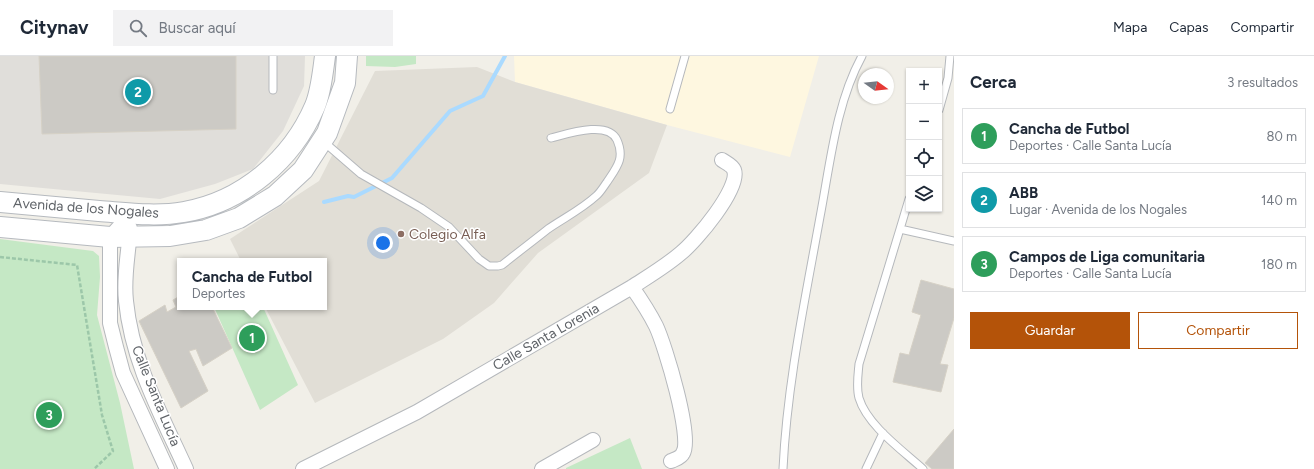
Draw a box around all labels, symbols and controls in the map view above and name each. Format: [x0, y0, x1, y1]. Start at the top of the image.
search box [113, 10, 393, 46]
text: Citynav [20, 16, 89, 39]
icon: search [127, 17, 149, 39]
text: Buscar aquí [159, 19, 236, 37]
text: Mapa [1113, 19, 1147, 36]
text: Capas [1169, 19, 1208, 36]
text: Compartir [1230, 19, 1294, 36]
north arrow [858, 68, 894, 104]
map controls [906, 68, 942, 212]
button: + [906, 68, 942, 104]
text: Cerca [970, 72, 1017, 92]
text: 3 resultados [1227, 75, 1298, 90]
pin: 2 [125, 77, 151, 107]
button: − [906, 104, 942, 140]
text: Cancha de Futbol [1009, 120, 1130, 138]
text: 1 [981, 129, 987, 144]
text: 80 m [1266, 129, 1297, 144]
text: Deportes · Calle Santa Lucía [1009, 138, 1172, 153]
button: locate [906, 140, 942, 176]
button: layers [906, 176, 942, 212]
text: ABB [1009, 184, 1038, 202]
text: 2 [980, 193, 988, 208]
text: 140 m [1261, 193, 1297, 208]
street label: Avenida de los Nogales [13, 194, 159, 222]
text: Lugar · Avenida de los Nogales [1009, 202, 1187, 217]
place label: Colegio Alfa [409, 226, 486, 243]
marker: Colegio Alfa [396, 229, 406, 239]
your location [373, 233, 393, 253]
text: Campos de Liga comunitaria [1009, 248, 1205, 266]
text: 3 [980, 257, 988, 272]
text: 180 m [1261, 257, 1297, 272]
popup [177, 258, 327, 310]
text: Deportes · Calle Santa Lucía [1009, 266, 1172, 281]
text: Cancha de Futbol [192, 268, 312, 286]
text: Deportes [192, 286, 245, 301]
street label: Calle Santa Lorenia [490, 300, 602, 374]
button: Guardar [970, 312, 1130, 349]
button: Compartir [1138, 312, 1298, 349]
pin: 1 [239, 323, 265, 353]
street label: Calle Santa Lucía [128, 343, 184, 449]
pin: 3 [36, 400, 62, 430]

